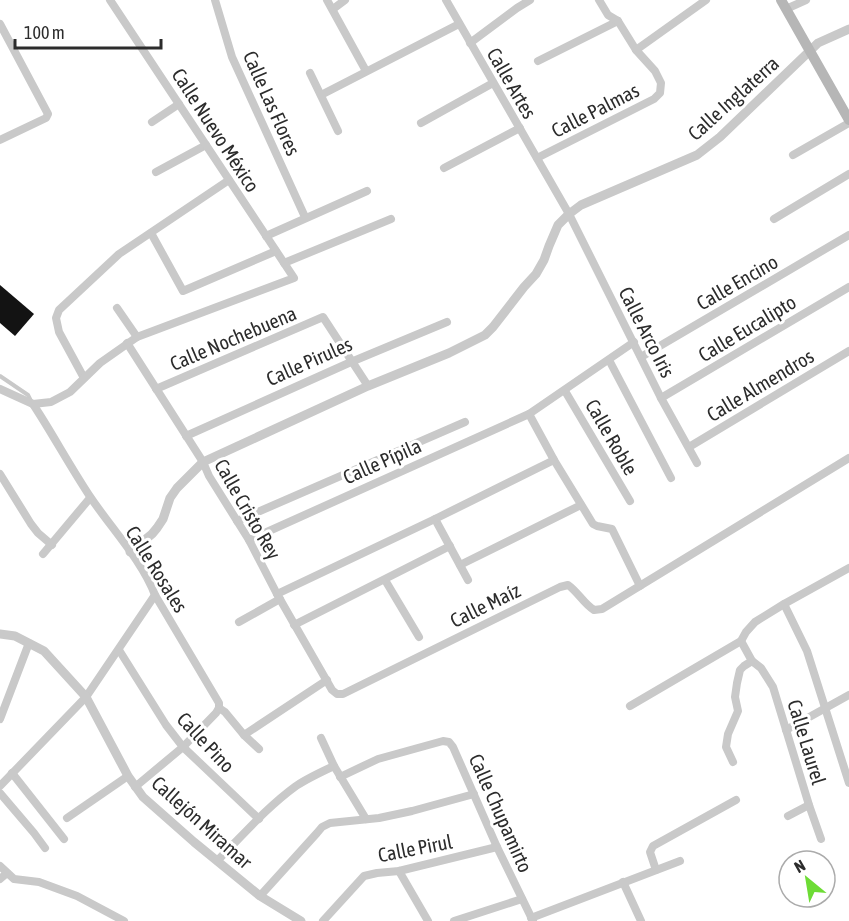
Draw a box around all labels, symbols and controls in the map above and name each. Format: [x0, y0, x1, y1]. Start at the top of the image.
scale bar [15, 12, 160, 50]
text: 100 m [24, 22, 65, 43]
street label: Calle Artes [483, 44, 541, 122]
street label: Calle Las Flores [239, 47, 305, 159]
street label: Calle Inglaterra [683, 51, 783, 145]
street label: Calle Nuevo México [167, 64, 265, 196]
street label: Calle Palmas [547, 78, 643, 142]
street label: Calle Encino [692, 250, 782, 314]
street label: Calle Arco Iris [614, 283, 680, 381]
street label: Calle Eucalipto [694, 290, 800, 366]
street label: Calle Nochebuena [166, 301, 300, 375]
street label: Calle Pirules [263, 332, 355, 390]
street label: Calle Almendros [702, 344, 818, 426]
street label: Calle Roble [581, 395, 643, 479]
street label: Calle Pípila [339, 434, 425, 488]
street label: Calle Cristo Rey [210, 455, 286, 563]
street label: Calle Rosales [121, 522, 193, 616]
street label: Calle Maíz [446, 578, 524, 632]
street label: Calle Laurel [783, 697, 831, 788]
street label: Calle Pino [172, 707, 240, 777]
street label: Calle Chupamirto [465, 750, 537, 876]
street label: Callejón Miramar [147, 771, 258, 874]
street label: Calle Pirul [376, 829, 455, 866]
north arrow [777, 849, 837, 909]
text: N [791, 856, 808, 876]

